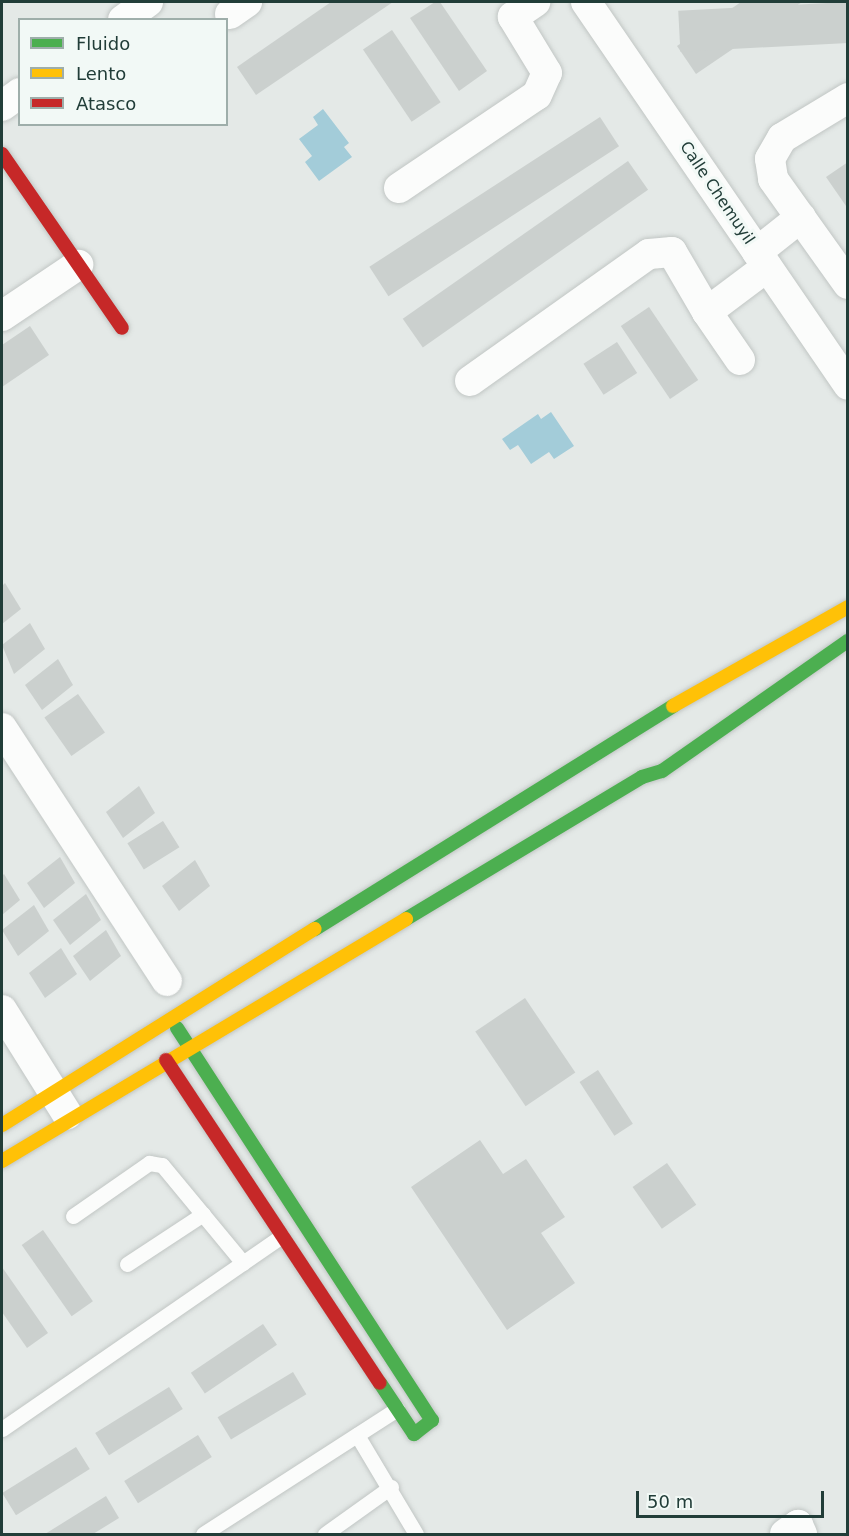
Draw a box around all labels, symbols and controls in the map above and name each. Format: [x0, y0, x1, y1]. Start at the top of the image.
legend [18, 18, 228, 126]
text: Fluido [76, 33, 130, 54]
text: Lento [76, 63, 126, 84]
text: Atasco [76, 93, 136, 114]
street label: Calle Chemuyil [675, 138, 759, 248]
scale bar [639, 1479, 826, 1517]
text: 50 m [647, 1491, 693, 1512]

